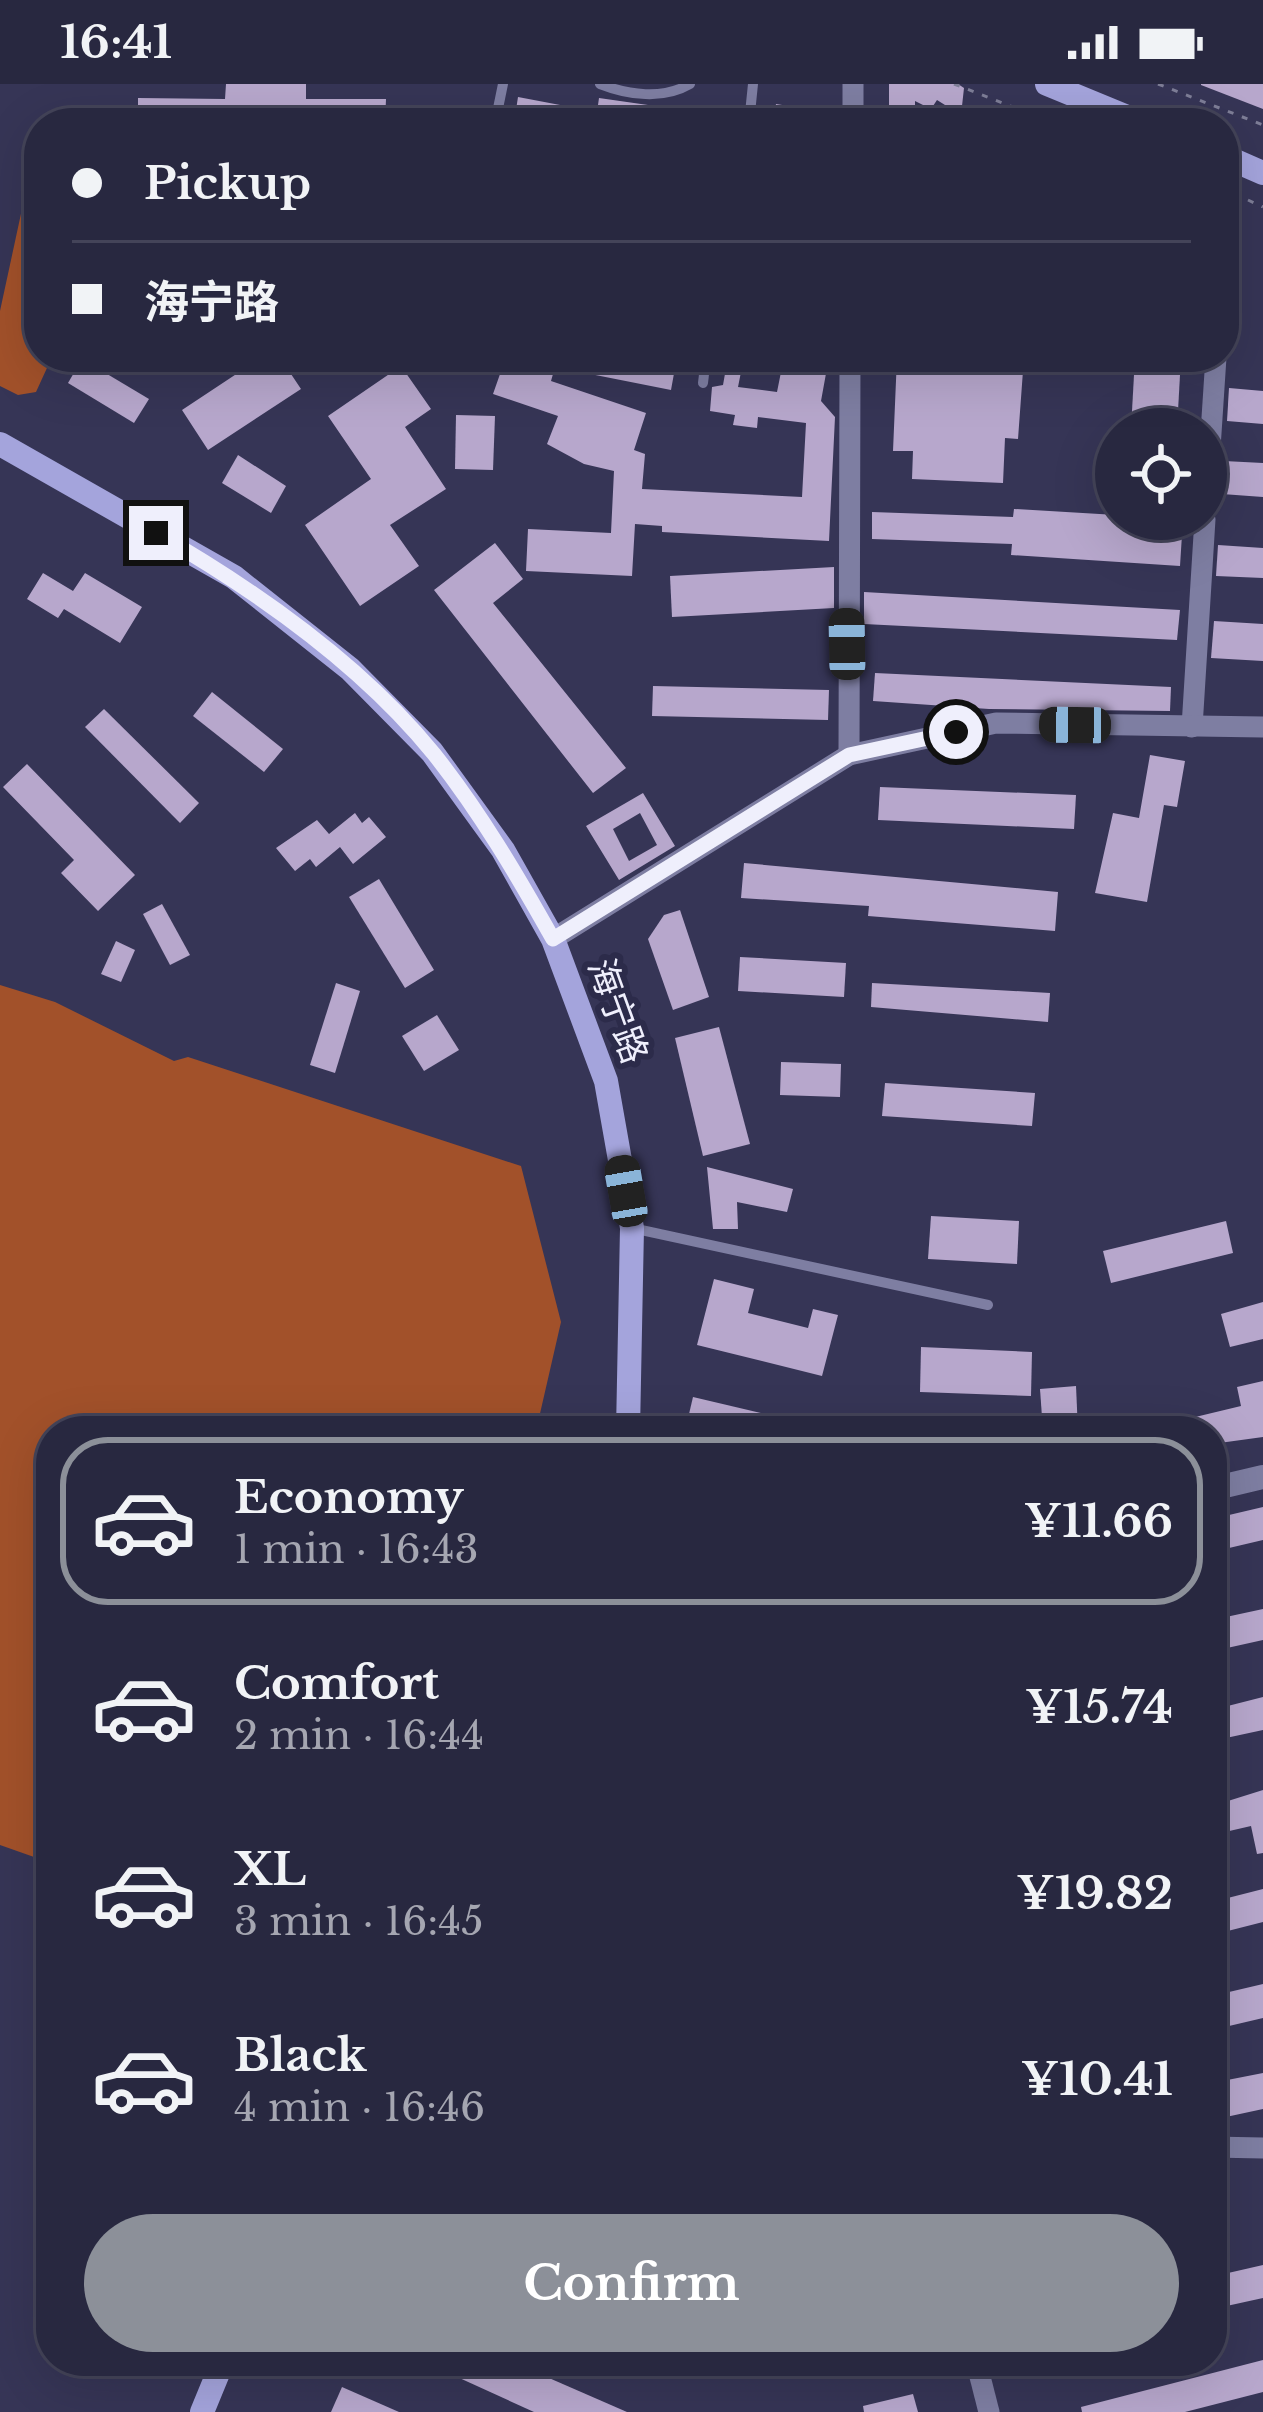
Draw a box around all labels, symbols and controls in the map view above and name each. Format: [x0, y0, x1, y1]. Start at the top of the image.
text: 16:41 [60, 14, 172, 70]
text: Pickup [144, 155, 311, 211]
text: 海宁路 [144, 274, 279, 330]
map controls [1095, 408, 1227, 540]
button: locate [1095, 408, 1227, 540]
route end [129, 506, 183, 560]
car [828, 608, 866, 680]
route start [929, 705, 983, 759]
car [1039, 706, 1111, 744]
street label: 海宁路 [578, 953, 658, 1069]
car [602, 1152, 650, 1230]
icon: car [90, 1467, 198, 1575]
text: Economy [234, 1469, 464, 1525]
text: ¥11.66 [1024, 1493, 1173, 1549]
text: 1 min · 16:43 [234, 1525, 479, 1574]
icon: car [90, 1653, 198, 1761]
text: Comfort [234, 1655, 439, 1711]
text: ¥15.74 [1025, 1679, 1173, 1735]
text: 2 min · 16:44 [234, 1711, 484, 1760]
icon: car [90, 1839, 198, 1947]
text: XL [234, 1841, 306, 1897]
text: ¥19.82 [1016, 1865, 1173, 1921]
text: 3 min · 16:45 [234, 1897, 483, 1946]
icon: car [90, 2025, 198, 2133]
text: Black [234, 2027, 367, 2083]
text: ¥10.41 [1021, 2051, 1173, 2107]
text: 4 min · 16:46 [234, 2083, 485, 2132]
button: Confirm [84, 2214, 1179, 2352]

